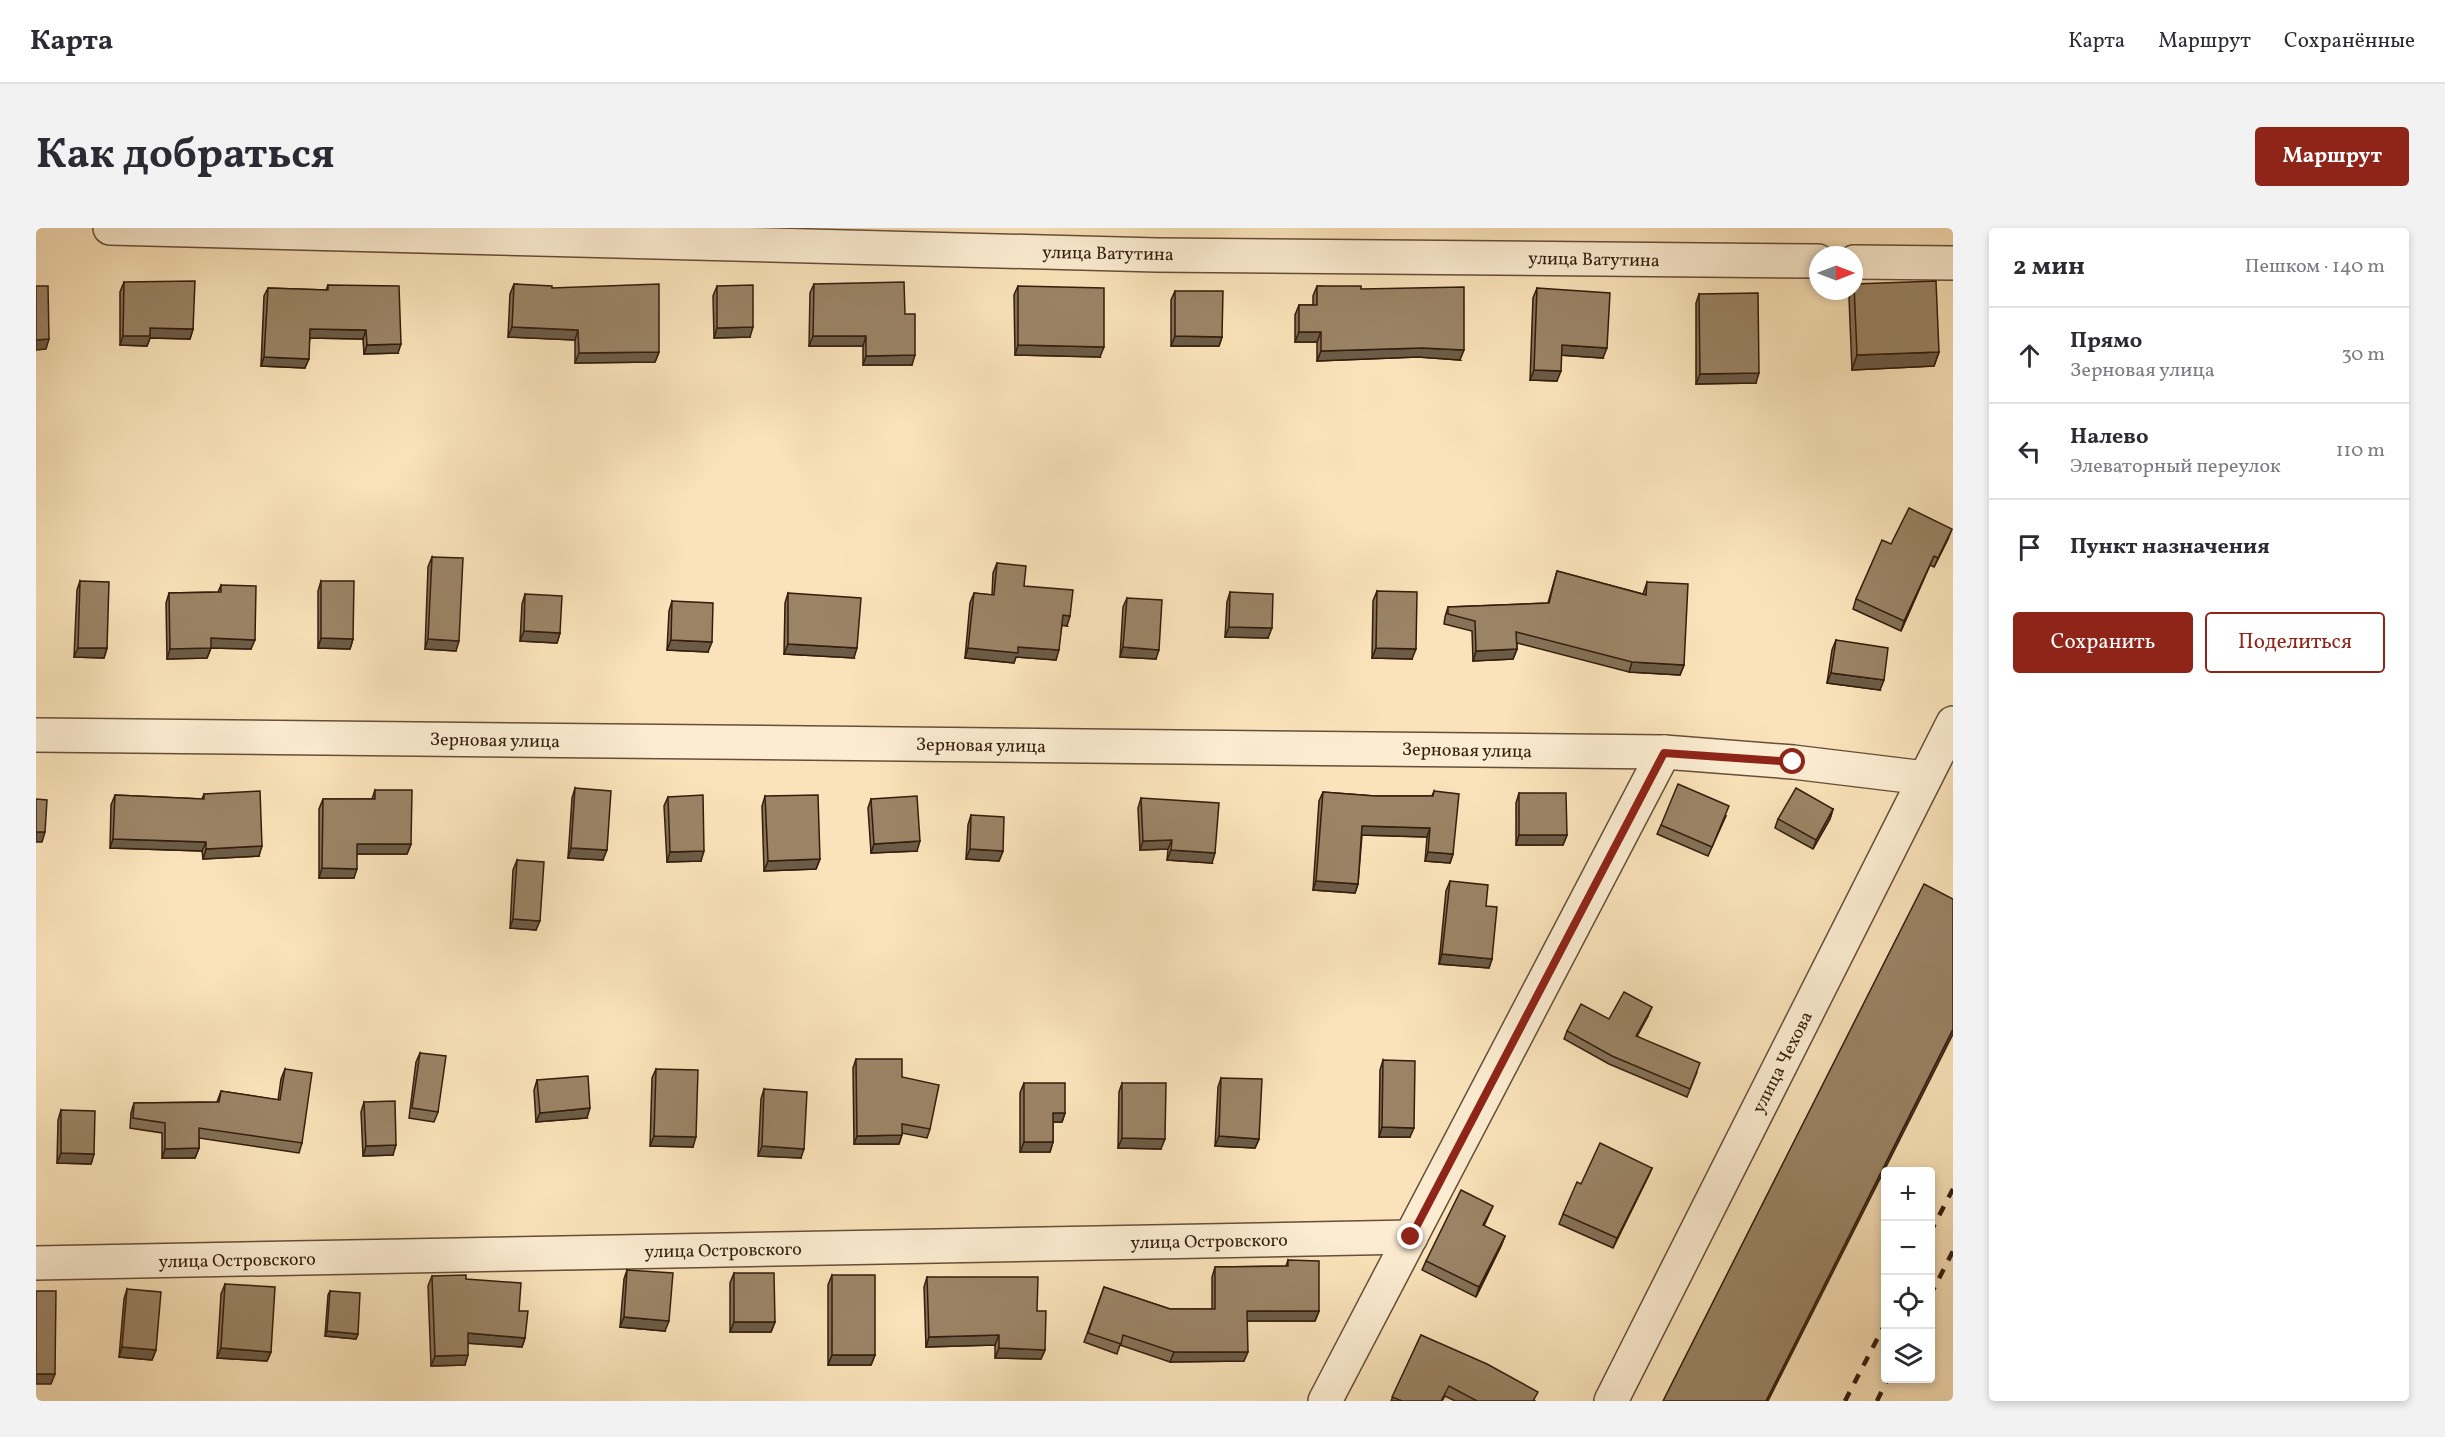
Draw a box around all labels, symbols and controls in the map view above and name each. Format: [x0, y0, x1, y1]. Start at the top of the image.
text: Карта [30, 22, 113, 61]
text: Карта [2068, 27, 2125, 56]
text: Маршрут [2158, 27, 2251, 56]
text: Сохранённые [2284, 27, 2415, 56]
text: Как добраться [36, 127, 335, 186]
button: Маршрут [2255, 127, 2409, 186]
street label: улица Ватутина [1042, 241, 1174, 268]
north arrow [1809, 246, 1863, 300]
street label: улица Ватутина [1528, 247, 1660, 274]
text: 2 мин [2013, 249, 2085, 285]
text: Пешком · 140 m [2245, 253, 2385, 281]
text: Прямо [2070, 326, 2142, 357]
icon: ahead [2013, 339, 2046, 372]
text: 30 m [2341, 341, 2385, 369]
text: Зерновая улица [2070, 357, 2215, 385]
text: Налево [2070, 422, 2149, 453]
icon: left [2013, 435, 2046, 468]
text: 110 m [2336, 437, 2385, 465]
text: Элеваторный переулок [2070, 453, 2281, 481]
icon: arrive [2013, 531, 2046, 564]
text: Пункт назначения [2070, 532, 2270, 563]
button: Сохранить [2013, 612, 2193, 673]
button: Поделиться [2205, 612, 2385, 673]
street label: Зерновая улица [430, 728, 560, 755]
street label: Зерновая улица [916, 733, 1046, 760]
street label: Зерновая улица [1402, 738, 1532, 765]
route start [1779, 748, 1805, 774]
street label: улица Чехова [1747, 1007, 1820, 1118]
map controls [1881, 1167, 1935, 1383]
button: + [1881, 1167, 1935, 1221]
button: − [1881, 1221, 1935, 1275]
route end [1397, 1223, 1423, 1249]
street label: улица Островского [1130, 1229, 1288, 1256]
street label: улица Островского [644, 1238, 802, 1265]
street label: улица Островского [158, 1248, 316, 1275]
button: locate [1881, 1275, 1935, 1329]
button: layers [1881, 1329, 1935, 1383]

